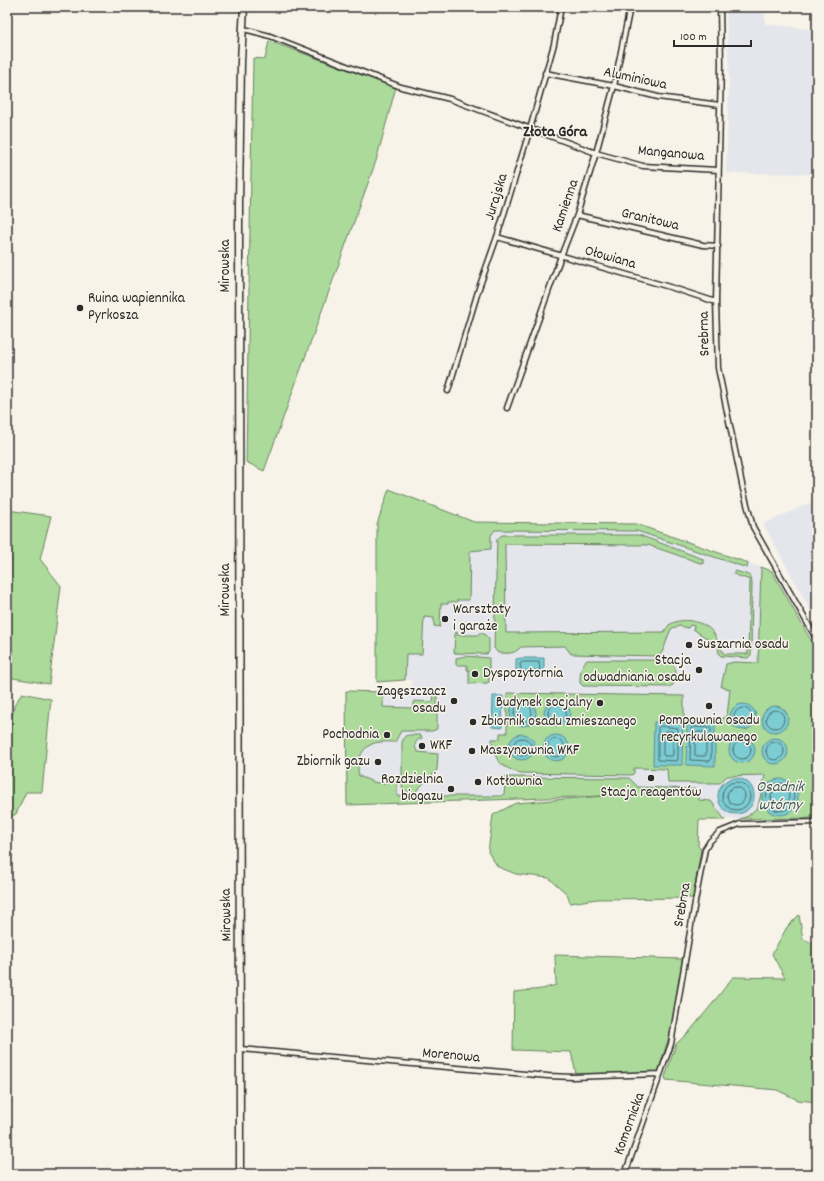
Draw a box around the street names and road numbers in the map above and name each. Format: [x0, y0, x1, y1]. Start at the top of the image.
street label: Aluminiowa [601, 62, 670, 97]
street label: Manganowa [637, 140, 706, 168]
street label: Jurajska [479, 170, 515, 223]
street label: Kamienna [547, 176, 586, 235]
street label: Granitowa [619, 203, 682, 238]
street label: Mirowska [215, 239, 237, 292]
street label: Ołowiana [582, 240, 639, 276]
street label: Srebrna [694, 310, 716, 357]
street label: Mirowska [215, 563, 237, 616]
street label: Srebrna [668, 880, 698, 929]
street label: Mirowska [216, 887, 238, 942]
street label: Morenowa [421, 1043, 482, 1070]
street label: Komornicka [609, 1089, 652, 1158]

